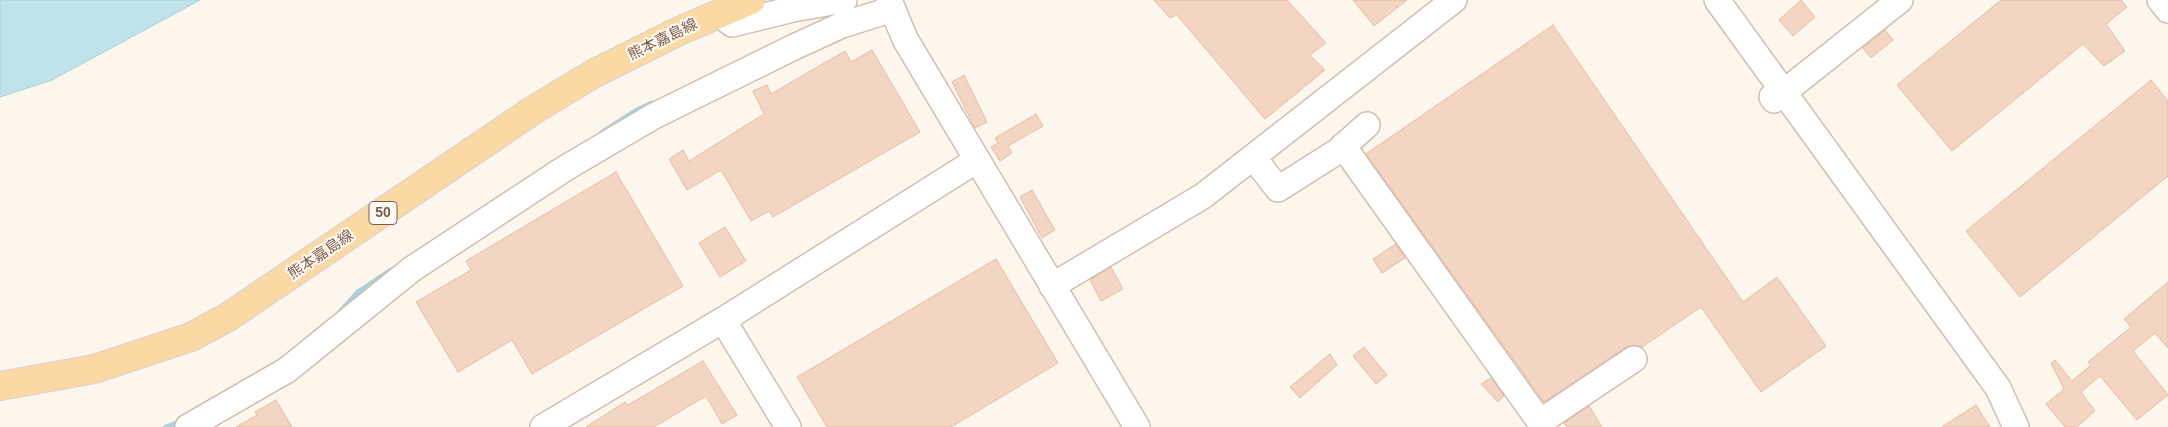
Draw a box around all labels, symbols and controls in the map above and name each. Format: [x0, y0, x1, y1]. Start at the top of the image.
street label: 熊本嘉島線 [625, 15, 701, 65]
road number: 50 [369, 202, 397, 224]
street label: 熊本嘉島線 [285, 227, 357, 283]

